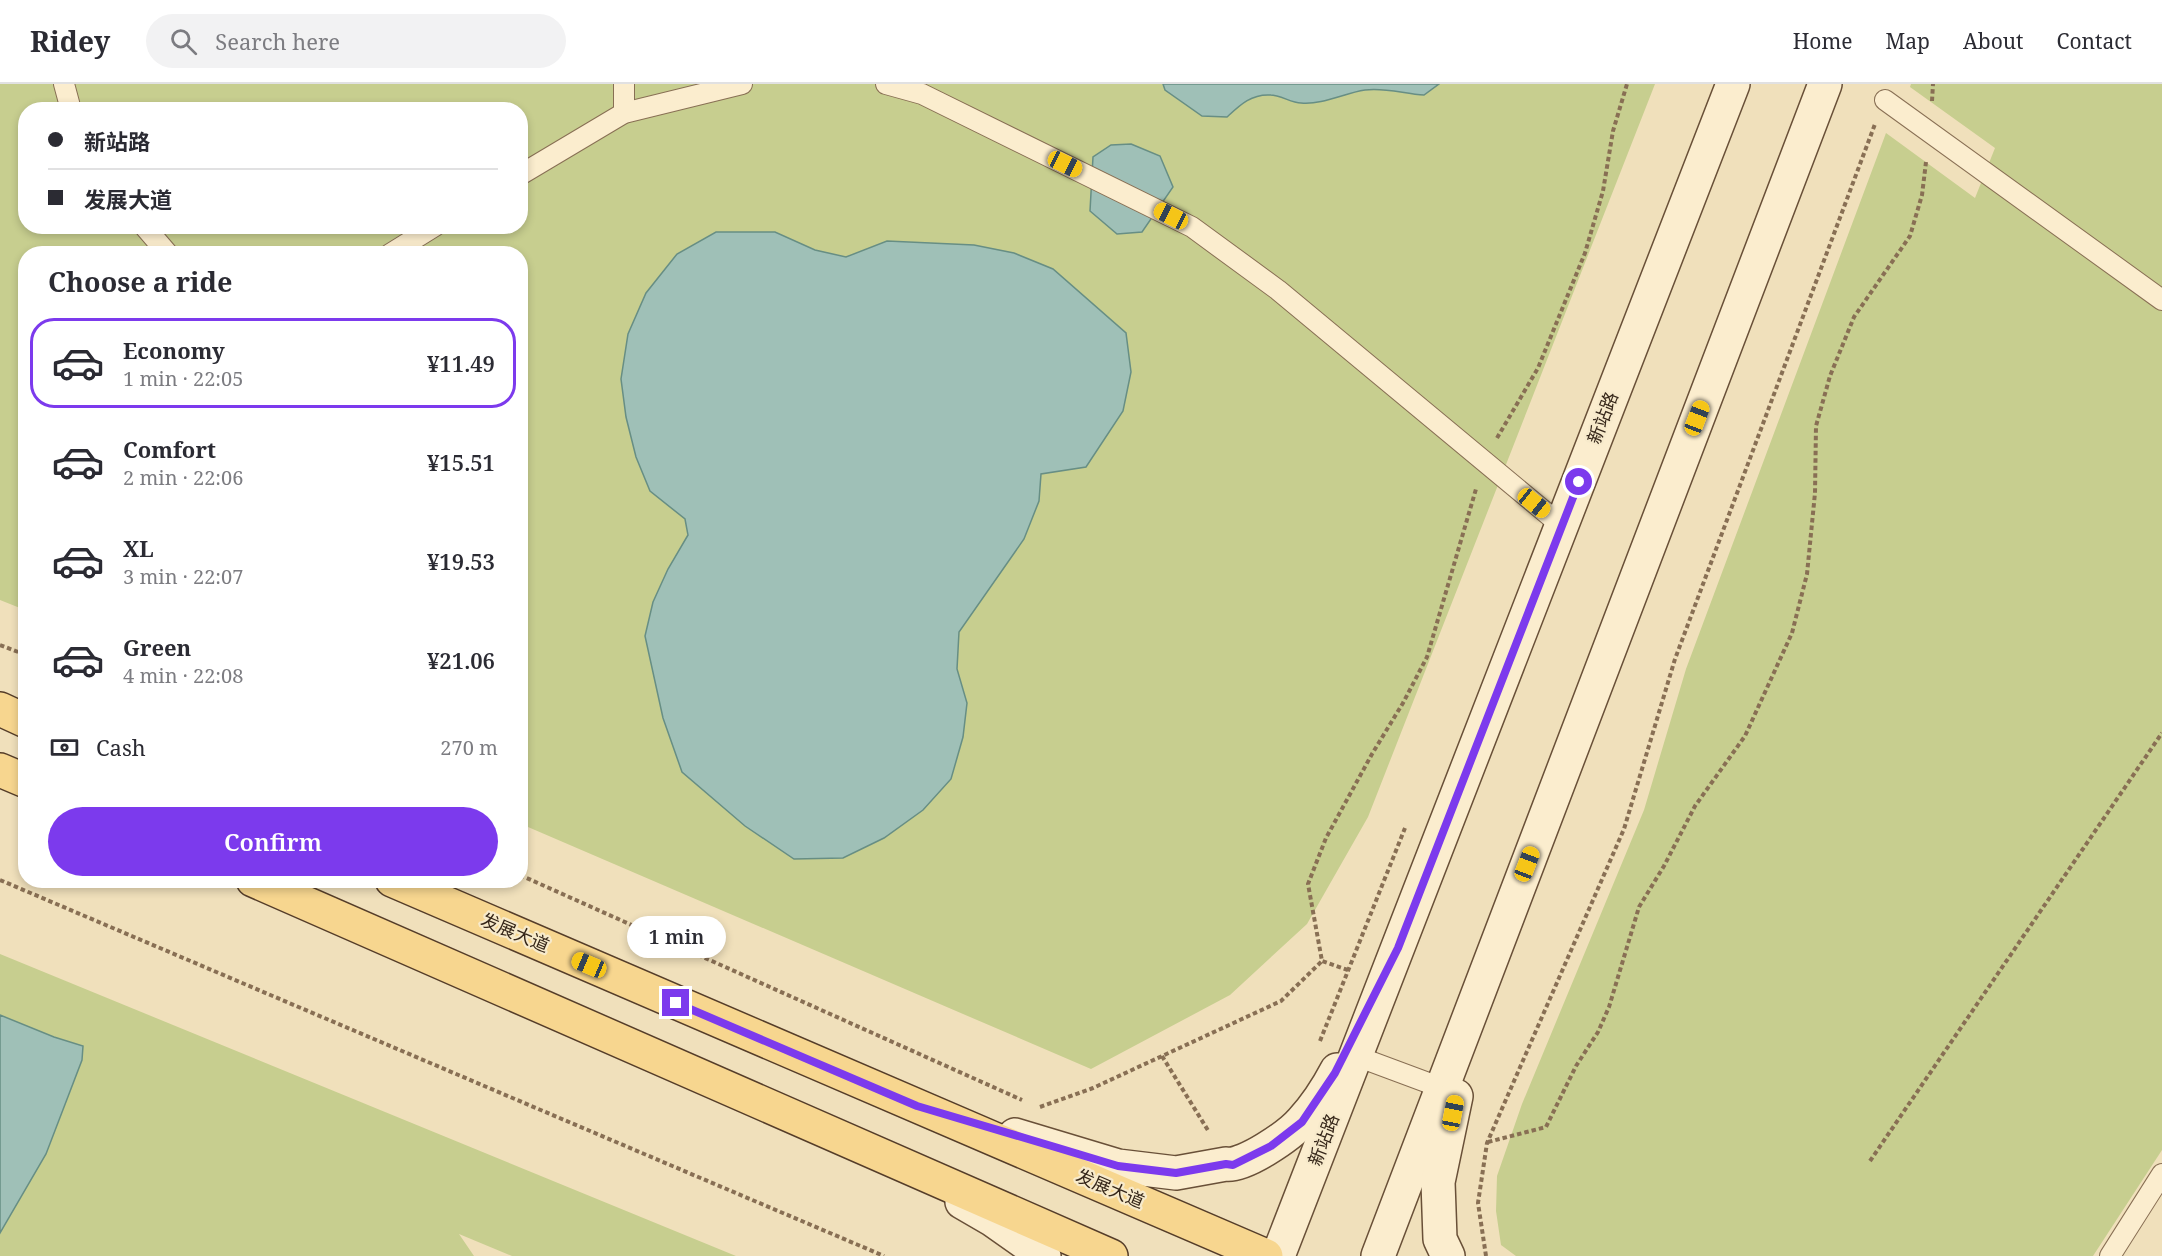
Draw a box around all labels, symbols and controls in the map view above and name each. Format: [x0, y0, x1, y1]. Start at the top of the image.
search box [146, 14, 566, 68]
text: Ridey [30, 22, 110, 60]
icon: search [167, 25, 200, 58]
text: Search here [215, 26, 340, 56]
text: Home [1793, 27, 1853, 55]
text: Map [1886, 27, 1930, 55]
text: About [1963, 27, 2024, 55]
text: Contact [2057, 27, 2132, 55]
text: 新站路 [84, 126, 150, 156]
car [1045, 148, 1085, 180]
text: 发展大道 [84, 184, 172, 214]
car [1151, 200, 1191, 232]
text: Choose a ride [48, 263, 233, 300]
text: Economy [123, 335, 225, 365]
icon: car [51, 336, 105, 390]
text: ¥11.49 [427, 348, 495, 378]
text: 1 min · 22:05 [123, 365, 243, 392]
street label: 新站路 [1581, 388, 1623, 447]
car [1682, 398, 1712, 438]
text: Comfort [123, 434, 216, 464]
icon: car [51, 435, 105, 489]
text: ¥15.51 [427, 447, 495, 477]
text: 2 min · 22:06 [123, 464, 243, 491]
route start [1565, 468, 1592, 495]
car [1514, 485, 1554, 521]
text: XL [123, 533, 154, 563]
icon: car [51, 534, 105, 588]
text: ¥19.53 [427, 546, 495, 576]
text: 3 min · 22:07 [123, 563, 243, 590]
text: Green [123, 632, 191, 662]
icon: car [51, 633, 105, 687]
text: ¥21.06 [427, 645, 495, 675]
text: 4 min · 22:08 [123, 662, 243, 689]
icon: cash [48, 731, 81, 764]
text: Cash [96, 732, 146, 762]
text: 270 m [440, 734, 498, 761]
button: Confirm [48, 807, 498, 876]
car [1512, 844, 1542, 884]
street label: 发展大道 [478, 907, 553, 957]
callout: 1 min [626, 916, 726, 958]
text: 1 min [649, 923, 704, 950]
car [569, 950, 609, 980]
route end [662, 989, 689, 1016]
car [1441, 1094, 1465, 1132]
street label: 新站路 [1302, 1110, 1344, 1169]
street label: 发展大道 [1073, 1163, 1148, 1213]

